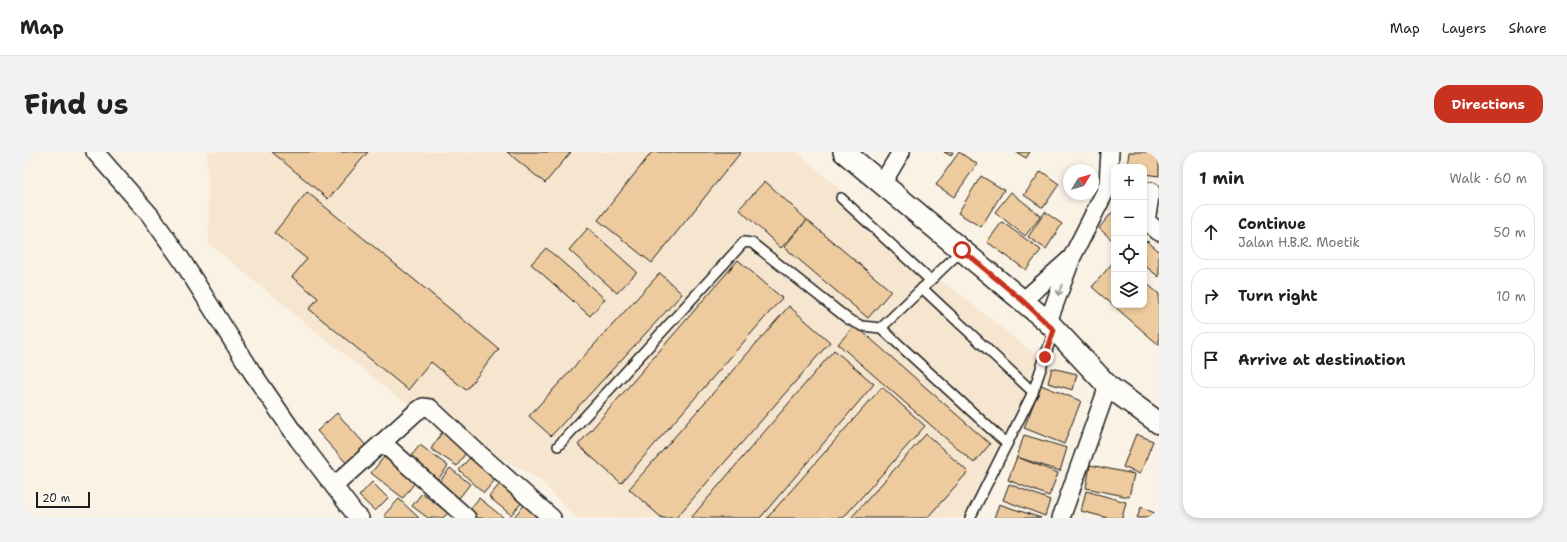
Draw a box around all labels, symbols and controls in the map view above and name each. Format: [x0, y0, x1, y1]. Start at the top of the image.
text: Map [20, 15, 64, 40]
text: Map [1390, 19, 1420, 37]
text: Layers [1442, 19, 1486, 37]
text: Share [1508, 19, 1547, 37]
text: Find us [24, 85, 129, 123]
button: Directions [1434, 85, 1543, 123]
north arrow [1063, 164, 1099, 200]
map controls [1111, 164, 1147, 308]
button: + [1111, 164, 1147, 200]
text: 1 min [1199, 167, 1244, 189]
text: Walk · 60 m [1450, 170, 1527, 187]
button: − [1111, 200, 1147, 236]
text: Continue [1238, 214, 1306, 234]
icon: ahead [1200, 221, 1222, 243]
text: 50 m [1493, 224, 1526, 241]
text: Jalan H.B.R. Moetik [1238, 234, 1360, 251]
button: locate [1111, 236, 1147, 272]
route start [953, 241, 971, 259]
button: layers [1111, 272, 1147, 308]
one-way arrow [1055, 283, 1063, 295]
icon: right [1200, 285, 1222, 307]
text: Turn right [1238, 286, 1318, 306]
text: 10 m [1496, 288, 1526, 305]
route end [1036, 348, 1054, 366]
icon: arrive [1200, 349, 1222, 371]
text: Arrive at destination [1238, 350, 1406, 370]
scale bar [36, 490, 90, 509]
text: 20 m [42, 491, 70, 506]

